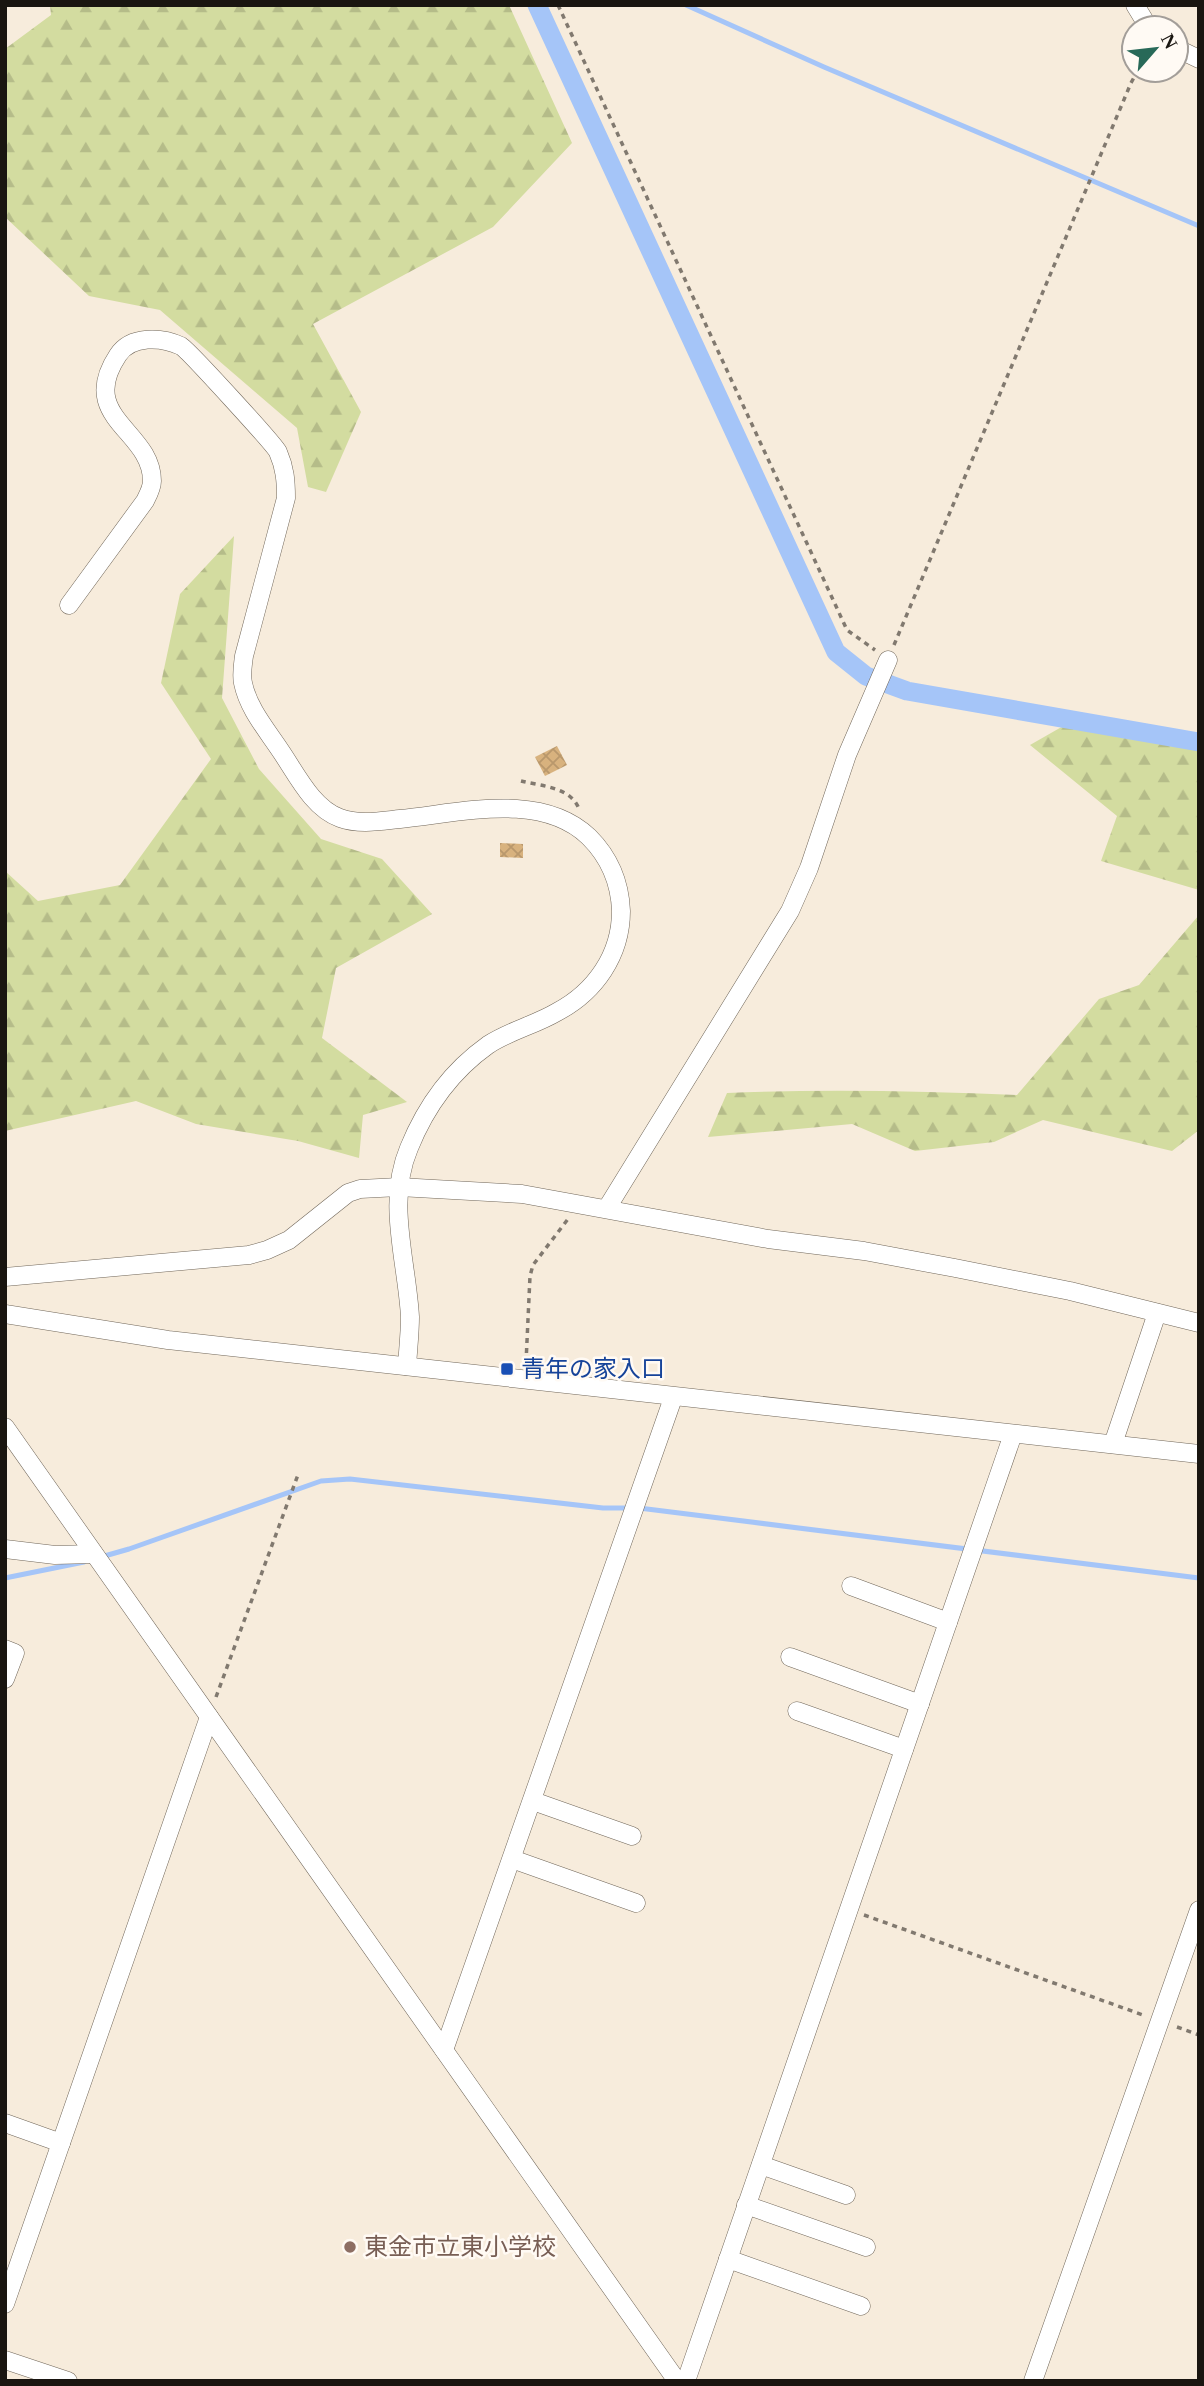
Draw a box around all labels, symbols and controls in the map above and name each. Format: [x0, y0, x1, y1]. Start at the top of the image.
north arrow [1120, 14, 1190, 84]
text: N [1157, 30, 1182, 52]
place label: 青年の家入口 [521, 1356, 665, 1382]
marker: 青年の家入口 [499, 1361, 515, 1377]
place label: 東金市立東小学校 [364, 2234, 556, 2260]
marker: 東金市立東小学校 [342, 2239, 358, 2255]

